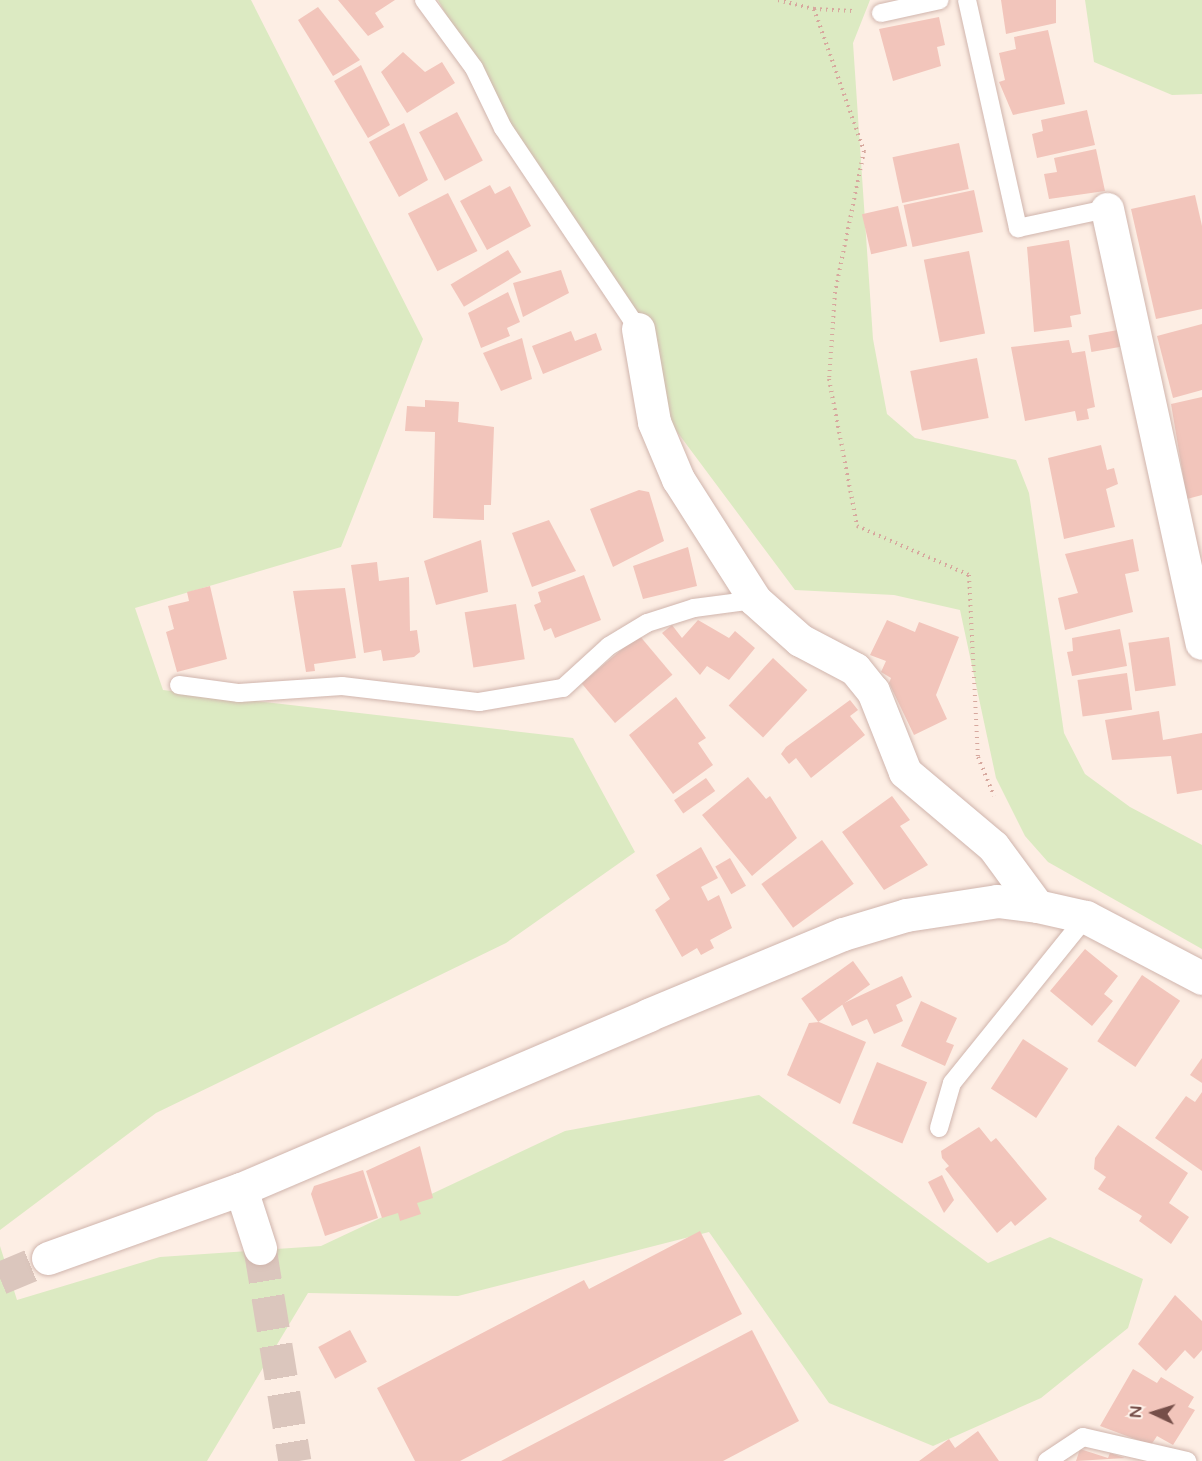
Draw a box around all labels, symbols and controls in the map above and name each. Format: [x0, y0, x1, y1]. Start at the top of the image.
north arrow [1124, 1383, 1184, 1443]
text: N [1126, 1405, 1146, 1419]

